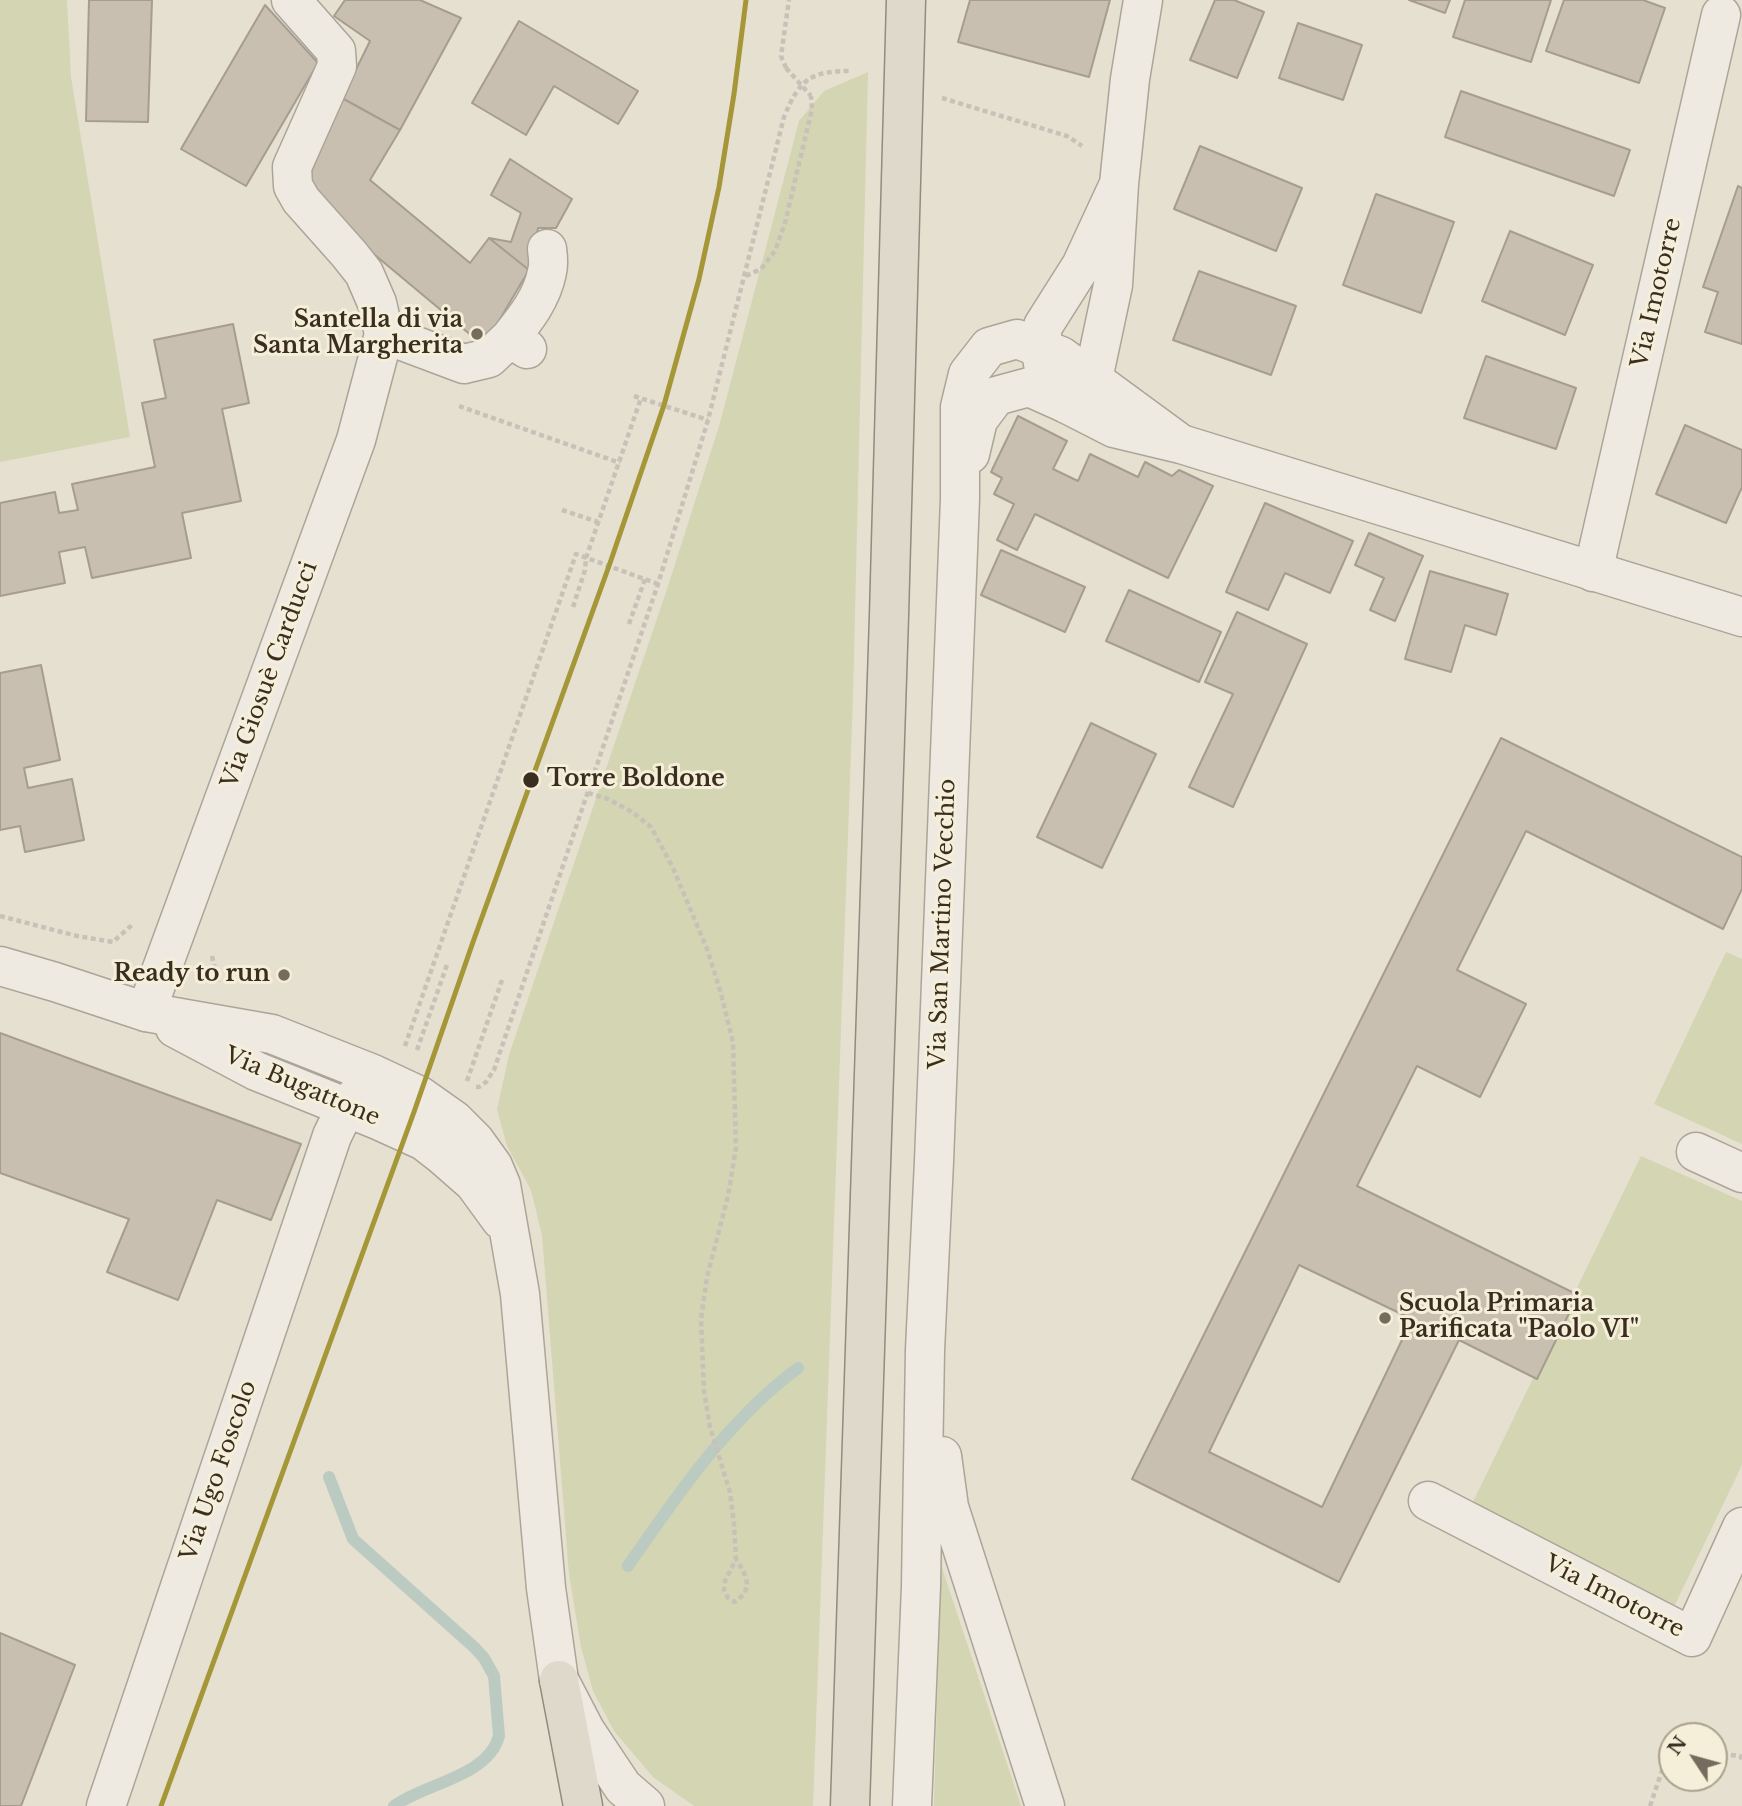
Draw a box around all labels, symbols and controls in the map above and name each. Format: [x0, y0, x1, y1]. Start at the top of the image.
street label: Via Imotorre [1626, 215, 1688, 371]
place label: Santella di via Santa Margherita [253, 307, 463, 361]
marker: Santella di via Santa Margherita [469, 326, 485, 342]
street label: Via Giosuè Carducci [216, 558, 324, 792]
place label: Torre Boldone [547, 766, 725, 794]
marker: Torre Boldone [521, 770, 541, 790]
street label: Via San Martino Vecchio [924, 778, 962, 1070]
place label: Ready to run [114, 961, 270, 989]
marker: Ready to run [276, 967, 292, 983]
street label: Via Bugattone [220, 1042, 384, 1132]
place label: Scuola Primaria Parificata "Paolo VI" [1399, 1291, 1639, 1345]
marker: Scuola Primaria Parificata "Paolo VI" [1377, 1310, 1393, 1326]
street label: Via Ugo Foscolo [175, 1377, 263, 1565]
street label: Via Imotorre [1540, 1550, 1688, 1644]
north arrow [1658, 1722, 1728, 1792]
text: N [1663, 1732, 1692, 1760]

